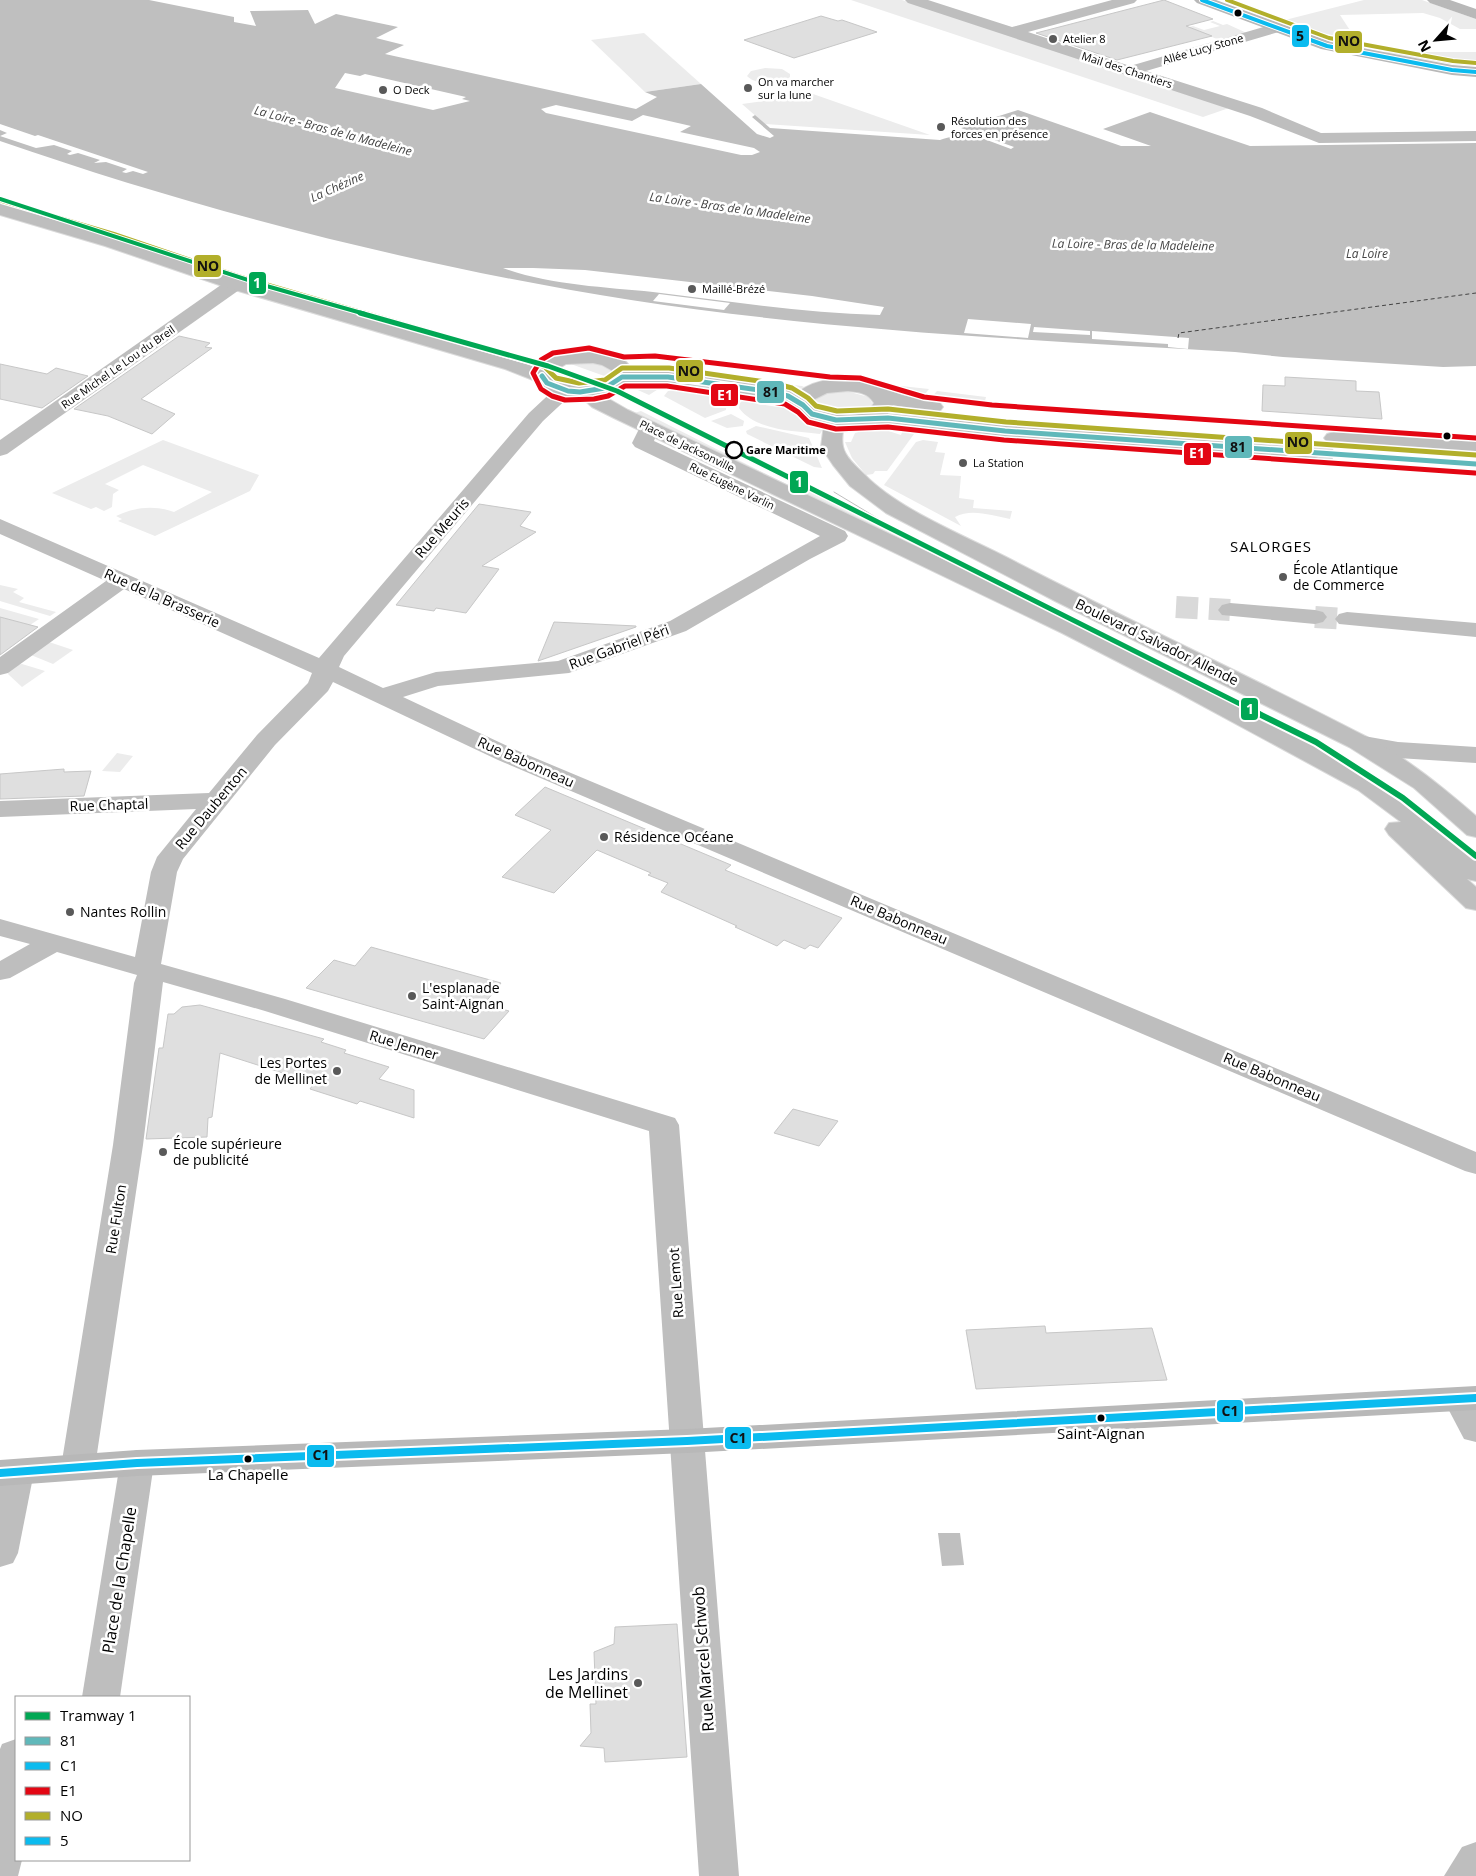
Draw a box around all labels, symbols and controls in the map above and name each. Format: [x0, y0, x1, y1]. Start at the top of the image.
unlabelled marker [1233, 8, 1243, 18]
north arrow [1411, 15, 1461, 65]
line badge: 5 [1291, 24, 1310, 48]
text: 5 [1296, 26, 1304, 45]
street label: Allée Lucy Stone [1161, 30, 1245, 67]
line badge: NO [1334, 30, 1363, 54]
place label: Atelier 8 [1063, 31, 1105, 46]
text: NO [1338, 31, 1360, 50]
marker: Atelier 8 [1047, 33, 1059, 45]
text: N [1413, 37, 1435, 56]
street label: Mail des Chantiers [1080, 48, 1174, 91]
place label: On va marcher sur la lune [758, 74, 835, 102]
place label: O Deck [393, 82, 430, 97]
marker: On va marcher sur la lune [742, 82, 754, 94]
marker: O Deck [377, 84, 389, 96]
water label: La Loire - Bras de la Madeleine [252, 101, 414, 160]
place label: Résolution des forces en présence [951, 113, 1048, 141]
marker: Résolution des forces en présence [935, 121, 947, 133]
water label: La Chézine [307, 167, 366, 206]
water label: La Loire - Bras de la Madeleine [648, 188, 812, 227]
water label: La Loire - Bras de la Madeleine [1052, 235, 1214, 254]
water label: La Loire [1346, 245, 1388, 262]
line badge: NO [193, 254, 222, 278]
text: NO [197, 256, 219, 275]
line badge: 1 [248, 271, 267, 295]
text: 1 [253, 273, 261, 292]
place label: Maillé-Brézé [702, 281, 765, 296]
marker: Maillé-Brézé [686, 283, 698, 295]
street label: Rue Michel Le Lou du Breil [58, 322, 178, 412]
line badge: NO [675, 359, 704, 383]
text: NO [678, 361, 700, 380]
line badge: 81 [756, 380, 785, 404]
text: 81 [763, 382, 779, 401]
line badge: E1 [710, 383, 739, 407]
text: E1 [717, 385, 733, 404]
street label: Place de Jacksonville [637, 416, 737, 475]
line badge: NO [1284, 431, 1313, 455]
unlabelled marker [1442, 431, 1452, 441]
text: NO [1287, 432, 1309, 451]
line badge: 81 [1224, 435, 1253, 459]
text: 81 [1230, 437, 1246, 456]
marker: Gare Maritime [725, 441, 743, 459]
place label: Gare Maritime [746, 442, 826, 457]
line badge: E1 [1183, 442, 1212, 466]
text: E1 [1189, 443, 1205, 462]
place label: La Station [973, 455, 1024, 470]
marker: La Station [957, 457, 969, 469]
street label: Rue Eugène Varlin [687, 458, 777, 513]
line badge: 1 [789, 470, 809, 494]
text: 1 [795, 472, 803, 491]
street label: Rue Meuris [410, 493, 473, 562]
district label: SALORGES [1230, 536, 1312, 556]
place label: École Atlantique de Commerce [1293, 559, 1398, 594]
street label: Rue de la Brasserie [101, 564, 223, 632]
marker: École Atlantique de Commerce [1277, 571, 1289, 583]
street label: Boulevard Salvador Allende [1073, 594, 1242, 689]
street label: Rue Gabriel Péri [566, 620, 671, 673]
line badge: 1 [1240, 697, 1259, 721]
text: 1 [1246, 699, 1254, 718]
street label: Rue Babonneau [475, 732, 578, 791]
street label: Rue Daubenton [170, 762, 251, 853]
street label: Rue Chaptal [69, 794, 149, 815]
place label: Résidence Océane [614, 827, 734, 846]
marker: Résidence Océane [598, 831, 610, 843]
street label: Rue Babonneau [848, 890, 951, 949]
place label: Nantes Rollin [80, 902, 166, 921]
marker: Nantes Rollin [64, 906, 76, 918]
place label: L'esplanade Saint-Aignan [422, 978, 504, 1013]
marker: L'esplanade Saint-Aignan [406, 990, 418, 1002]
street label: Rue Jenner [367, 1025, 441, 1064]
street label: Rue Babonneau [1221, 1047, 1324, 1106]
place label: Les Portes de Mellinet [254, 1053, 327, 1088]
marker: Les Portes de Mellinet [331, 1065, 343, 1077]
place label: École supérieure de publicité [173, 1134, 282, 1169]
marker: École supérieure de publicité [157, 1146, 169, 1158]
street label: Rue Fulton [101, 1183, 130, 1255]
street label: Rue Lemot [664, 1247, 687, 1319]
line badge: C1 [1216, 1399, 1244, 1423]
text: C1 [1222, 1401, 1238, 1420]
marker: Saint-Aignan [1096, 1413, 1106, 1423]
place label: Saint-Aignan [1057, 1423, 1145, 1443]
line badge: C1 [724, 1426, 752, 1450]
text: C1 [730, 1428, 746, 1447]
line badge: C1 [306, 1444, 335, 1468]
text: C1 [313, 1445, 329, 1464]
marker: La Chapelle [243, 1454, 253, 1464]
place label: La Chapelle [208, 1464, 288, 1484]
street label: Place de la Chapelle [97, 1505, 141, 1655]
street label: Rue Marcel Schwob [687, 1586, 719, 1732]
place label: Les Jardins de Mellinet [545, 1663, 628, 1703]
marker: Les Jardins de Mellinet [632, 1677, 644, 1689]
legend [15, 1696, 190, 1861]
text: Tramway 1 [60, 1705, 137, 1725]
text: 81 [60, 1730, 77, 1750]
text: C1 [60, 1755, 78, 1775]
text: E1 [60, 1780, 77, 1800]
text: NO [60, 1805, 83, 1825]
text: 5 [60, 1830, 69, 1850]

